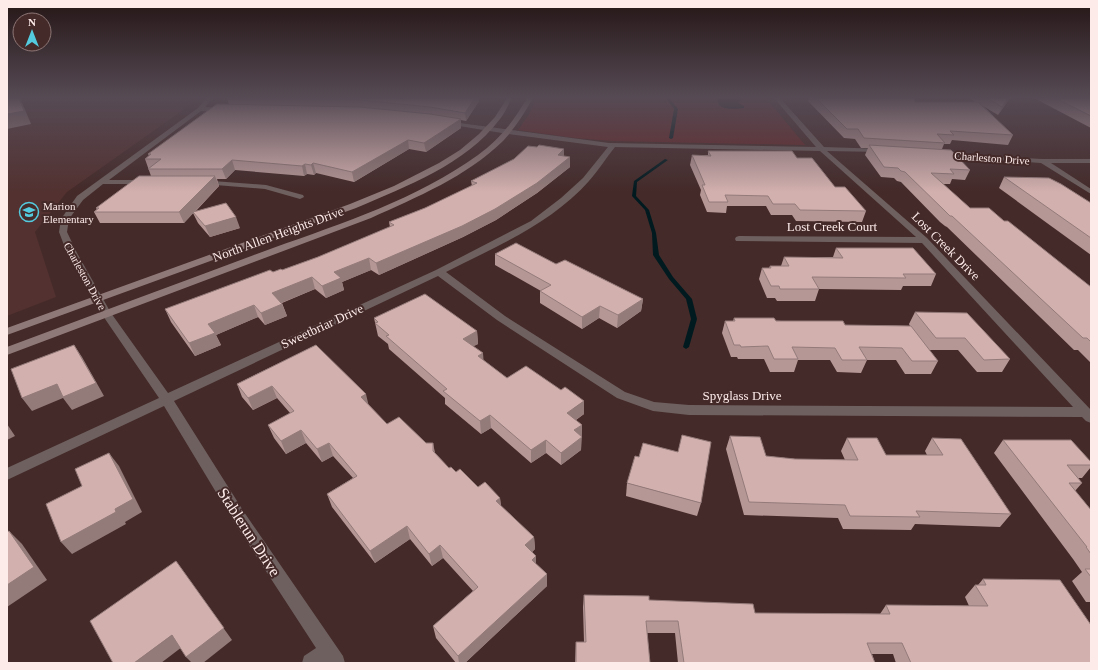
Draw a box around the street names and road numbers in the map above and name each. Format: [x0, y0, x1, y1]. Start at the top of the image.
street label: Charleston Drive [954, 149, 1030, 167]
street label: North Allen Heights Drive [210, 203, 346, 265]
street label: Lost Creek Drive [909, 209, 983, 283]
street label: Lost Creek Court [787, 219, 878, 234]
street label: Charleston Drive [61, 240, 109, 312]
street label: Sweetbriar Drive [278, 300, 366, 352]
street label: Spyglass Drive [702, 388, 782, 403]
street label: Stablerun Drive [214, 485, 284, 579]

